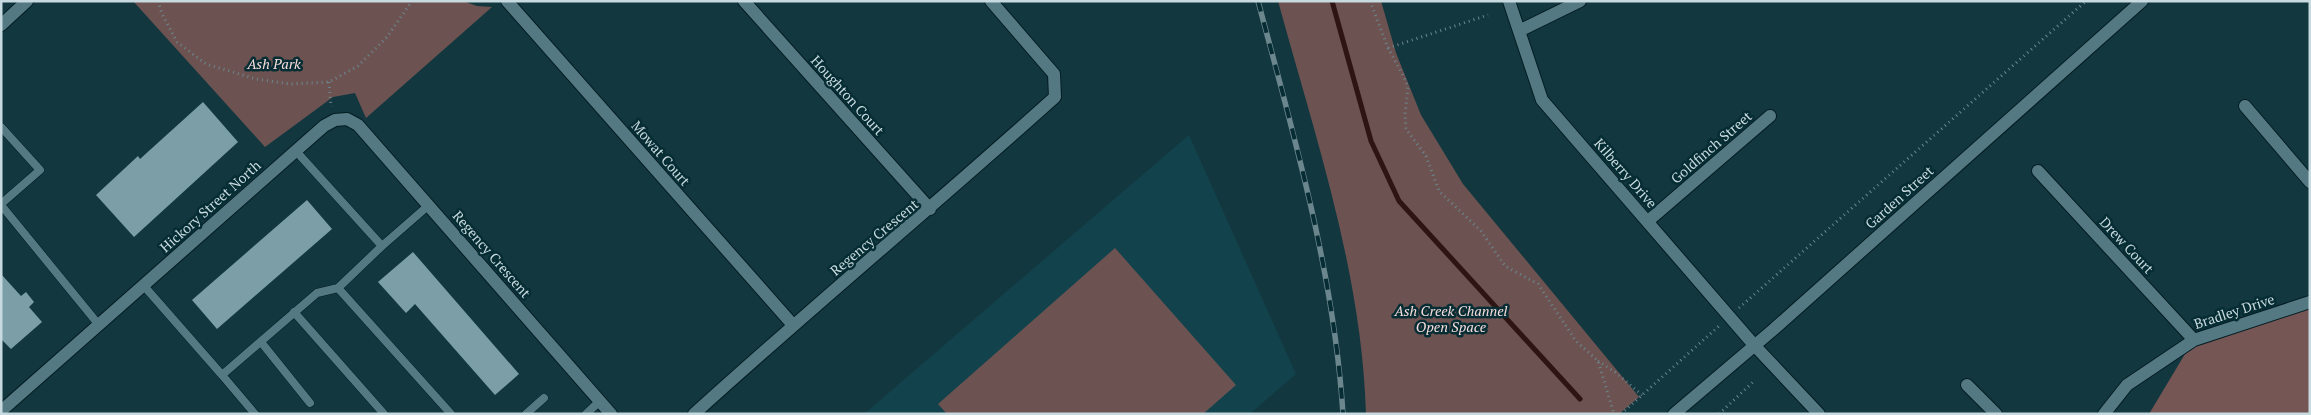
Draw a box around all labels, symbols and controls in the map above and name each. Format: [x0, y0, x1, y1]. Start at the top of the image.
street label: Houghton Court [807, 51, 889, 140]
park label: Ash Park [246, 54, 301, 73]
street label: Goldfinch Street [1666, 106, 1756, 187]
street label: Mowat Court [627, 116, 695, 190]
street label: Kilberry Drive [1590, 134, 1662, 212]
street label: Hickory Street North [156, 156, 264, 256]
street label: Garden Street [1861, 161, 1938, 233]
street label: Regency Crescent [826, 194, 923, 280]
street label: Regency Crescent [449, 206, 536, 302]
street label: Drew Court [2096, 213, 2159, 278]
street label: Bradley Drive [2191, 289, 2277, 333]
park label: Ash Creek Channel Open Space [1394, 301, 1508, 336]

